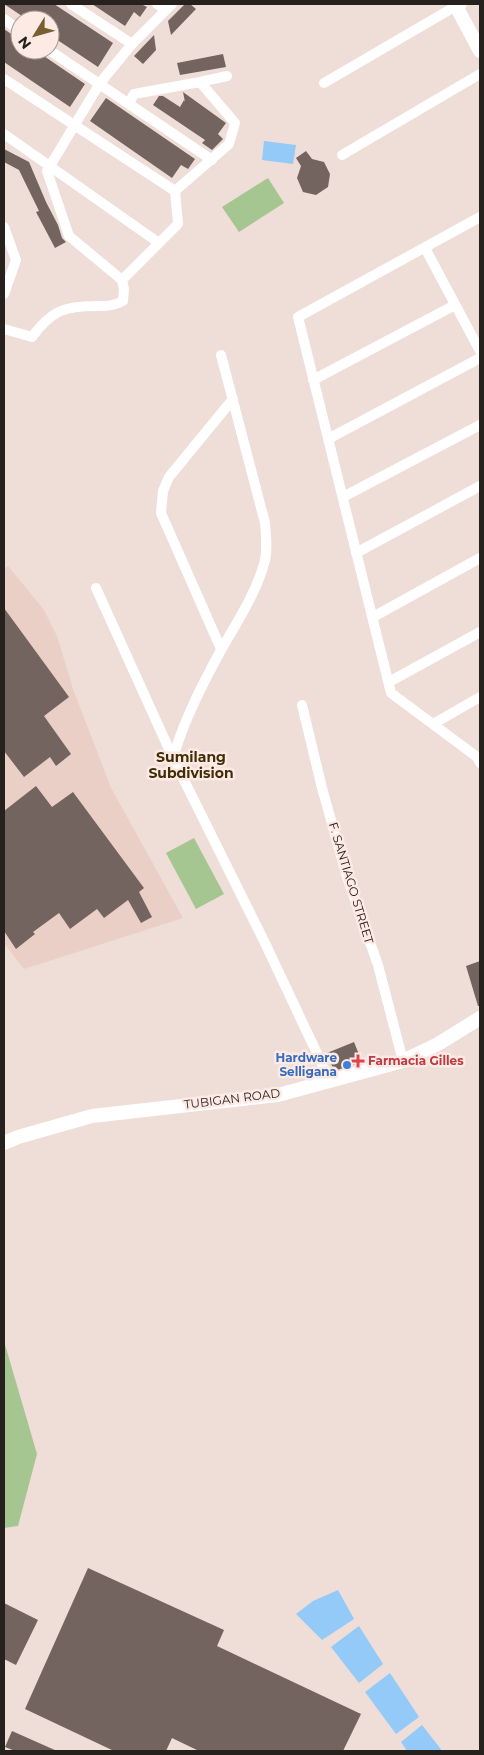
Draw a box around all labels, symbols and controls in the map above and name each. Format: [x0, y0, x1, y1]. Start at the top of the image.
north arrow [10, 10, 60, 60]
text: N [14, 33, 35, 53]
district label: Sumilang Subdivision [148, 748, 234, 782]
street label: F. SANTIAGO STREET [326, 820, 377, 945]
place label: Hardware Selligana [276, 1050, 337, 1079]
place label: Farmacia Gilles [368, 1053, 464, 1068]
marker: Farmacia Gilles [352, 1055, 364, 1067]
marker: Hardware Selligana [341, 1059, 353, 1071]
street label: TUBIGAN ROAD [183, 1085, 281, 1112]

